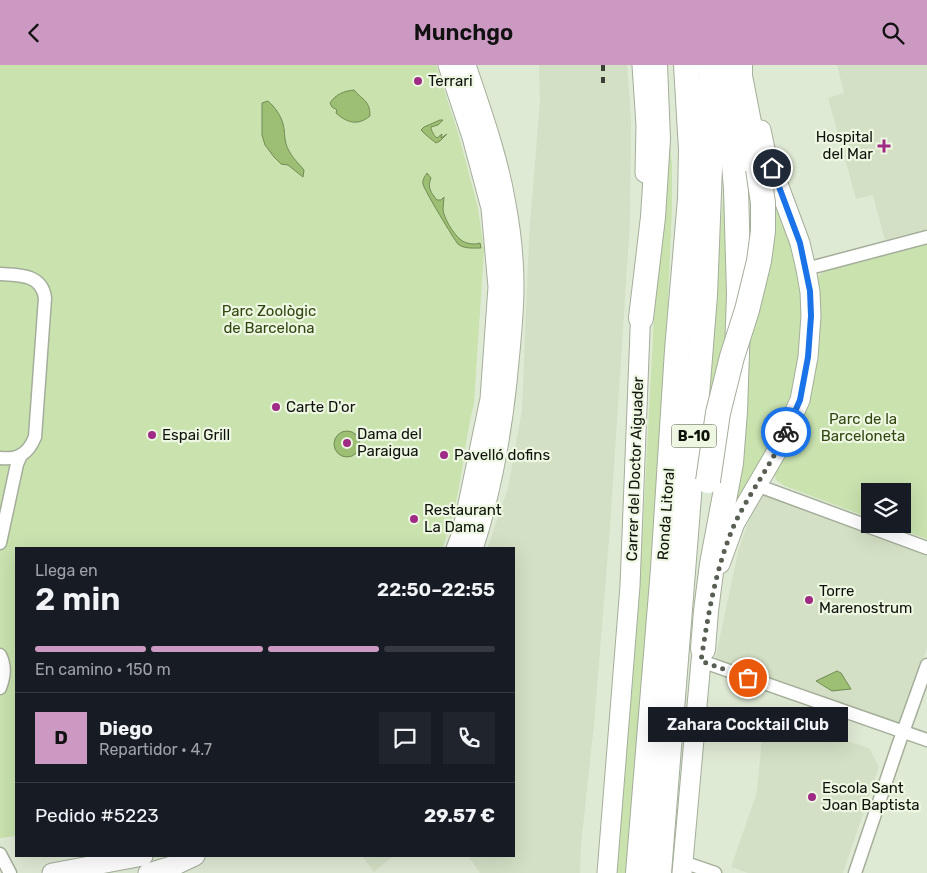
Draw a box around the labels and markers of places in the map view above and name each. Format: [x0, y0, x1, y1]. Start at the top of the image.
place label: Terrari [428, 72, 473, 90]
marker: Terrari [412, 75, 424, 87]
place label: Hospital del Mar [816, 128, 873, 163]
marker: Hospital del Mar [877, 139, 891, 153]
pin [751, 147, 793, 189]
place label: Carte D'or [286, 398, 356, 416]
marker: Carte D'or [270, 401, 282, 413]
place label: Dama del Paraigua [357, 425, 422, 460]
place label: Espai Grill [162, 426, 230, 444]
marker: Espai Grill [146, 429, 158, 441]
marker: Dama del Paraigua [341, 437, 353, 449]
place label: Pavelló dofins [454, 446, 550, 464]
marker: Pavelló dofins [438, 449, 450, 461]
place label: Restaurant La Dama [424, 501, 502, 536]
marker: Restaurant La Dama [408, 513, 420, 525]
place label: Torre Marenostrum [819, 582, 912, 617]
marker: Torre Marenostrum [803, 594, 815, 606]
pin [727, 657, 769, 699]
callout: Zahara Cocktail Club [648, 708, 848, 743]
place label: Escola Sant Joan Baptista [822, 779, 920, 814]
marker: Escola Sant Joan Baptista [806, 791, 818, 803]

